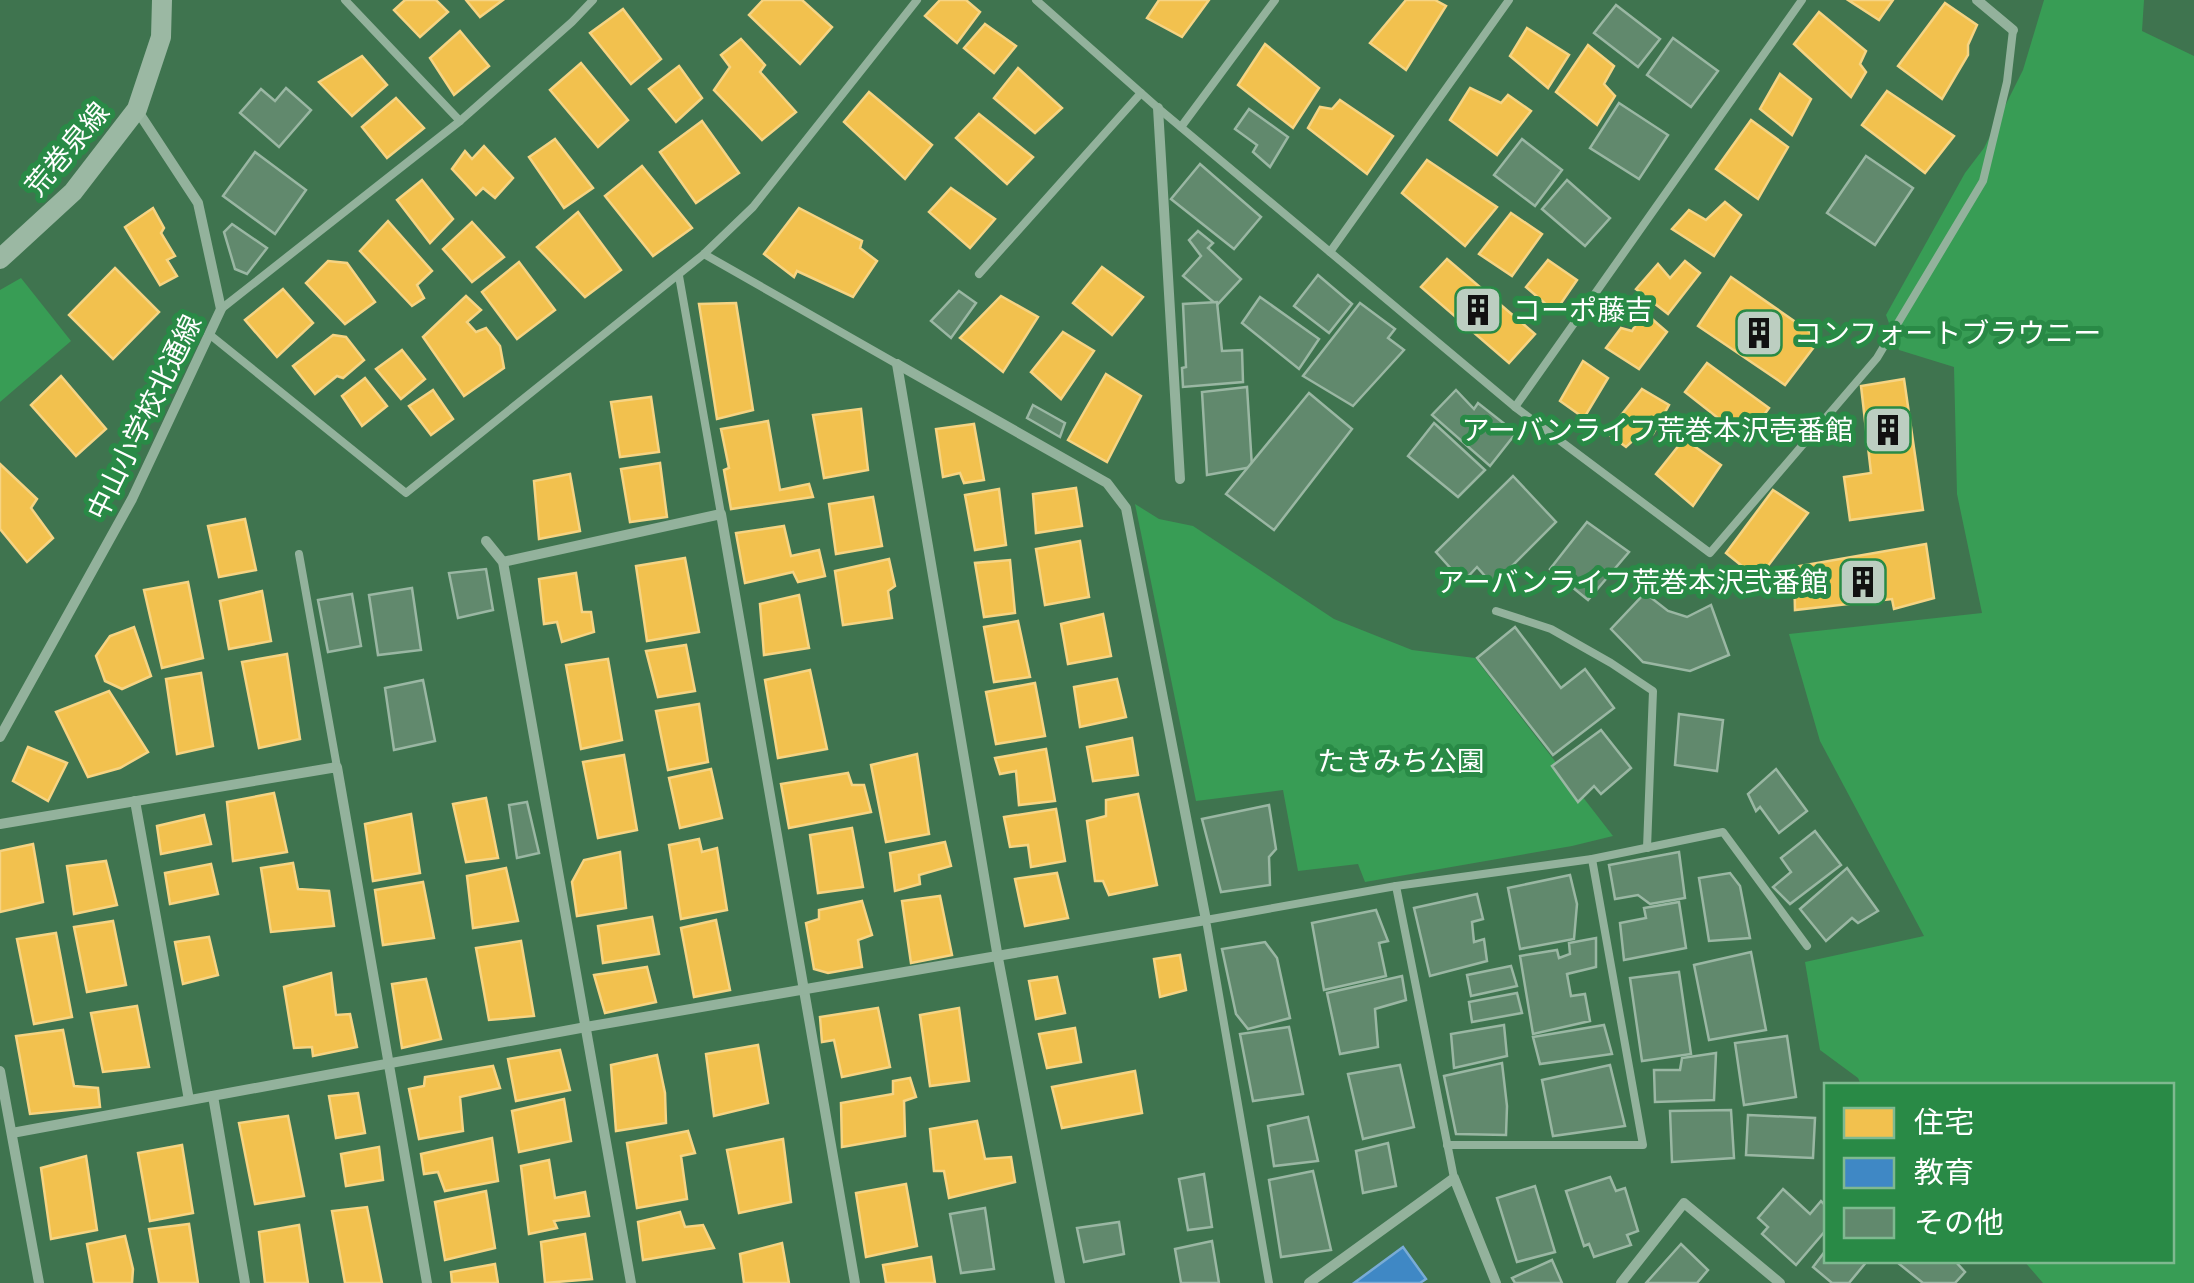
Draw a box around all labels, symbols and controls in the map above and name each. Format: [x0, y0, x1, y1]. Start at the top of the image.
street label: 荒巻泉線 [16, 94, 118, 204]
building icon: コーポ藤吉 [1452, 284, 1504, 336]
place label: コーポ藤吉 [1513, 291, 1653, 329]
building icon: コンフォートブラウニー [1733, 307, 1785, 359]
street label: 中山小学校北通線 [78, 308, 210, 526]
place label: コンフォートブラウニー [1794, 314, 2101, 352]
building icon: アーバンライフ荒巻本沢壱番館 [1862, 404, 1914, 456]
place label: アーバンライフ荒巻本沢壱番館 [1462, 411, 1853, 449]
building icon: アーバンライフ荒巻本沢弐番館 [1837, 556, 1889, 608]
place label: アーバンライフ荒巻本沢弐番館 [1437, 563, 1828, 601]
park label: たきみち公園 [1317, 742, 1485, 780]
legend [1824, 1083, 2174, 1263]
text: 住宅 [1914, 1102, 1974, 1142]
text: 教育 [1914, 1152, 1974, 1192]
text: その他 [1914, 1202, 2004, 1242]

